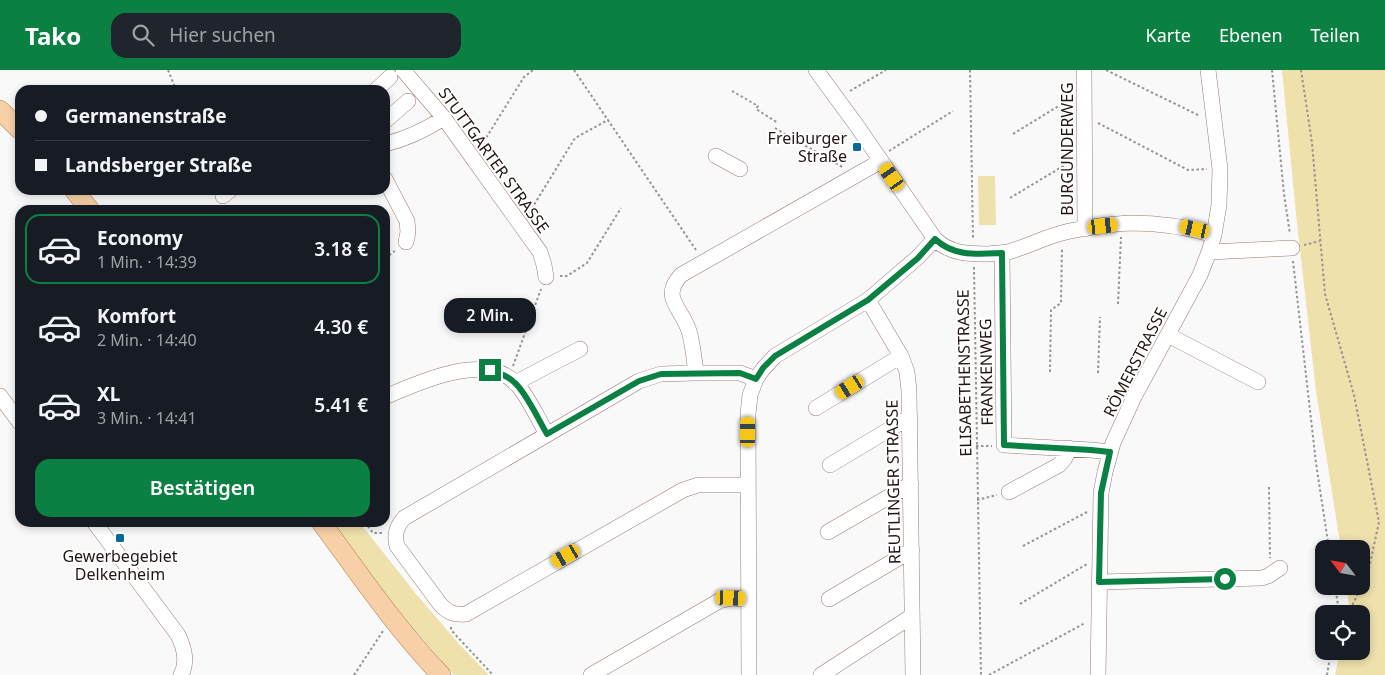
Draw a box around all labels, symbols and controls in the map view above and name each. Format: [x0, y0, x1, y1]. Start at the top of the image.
search box [111, 13, 461, 58]
text: Tako [25, 19, 81, 52]
icon: search [129, 21, 157, 49]
text: Hier suchen [169, 22, 276, 48]
text: Karte [1146, 23, 1191, 47]
text: Ebenen [1219, 23, 1283, 47]
text: Teilen [1311, 23, 1360, 47]
street label: BURGUNDERWEG [1056, 82, 1078, 216]
street label: STUTTGARTER STRASSE [434, 83, 554, 237]
text: Germanenstraße [65, 103, 227, 129]
place label: Freiburger Straße [768, 127, 847, 167]
marker: Freiburger Straße [851, 141, 863, 153]
text: Landsberger Straße [65, 152, 252, 178]
car [877, 160, 906, 194]
car [1087, 217, 1118, 235]
car [1178, 218, 1211, 240]
text: Economy [97, 225, 183, 251]
icon: car [37, 227, 82, 272]
text: 3.18 € [314, 236, 368, 262]
text: 1 Min. · 14:39 [97, 251, 197, 273]
street label: ELISABETHENSTRASSE [952, 289, 976, 457]
callout: 2 Min. [444, 298, 536, 332]
text: Komfort [97, 303, 176, 329]
street label: RÖMERSTRASSE [1098, 303, 1172, 421]
text: 2 Min. [466, 304, 514, 326]
icon: car [37, 305, 82, 350]
text: 4.30 € [314, 314, 368, 340]
street label: FRANKENWEG [974, 318, 998, 426]
text: 2 Min. · 14:40 [97, 329, 197, 351]
route end [479, 359, 501, 381]
car [833, 373, 866, 401]
text: XL [97, 381, 120, 407]
icon: car [37, 383, 82, 428]
text: 5.41 € [314, 392, 368, 418]
street label: REUTLINGER STRASSE [881, 400, 905, 564]
text: 3 Min. · 14:41 [97, 407, 197, 429]
car [740, 417, 755, 447]
button: Bestätigen [35, 459, 370, 517]
marker: Gewerbegebiet Delkenheim [114, 532, 126, 544]
north arrow [1315, 540, 1370, 595]
map controls [1315, 540, 1370, 660]
car [549, 542, 582, 570]
place label: Gewerbegebiet Delkenheim [62, 545, 178, 585]
route start [1214, 568, 1236, 590]
car [715, 590, 746, 606]
button: locate [1315, 605, 1370, 660]

